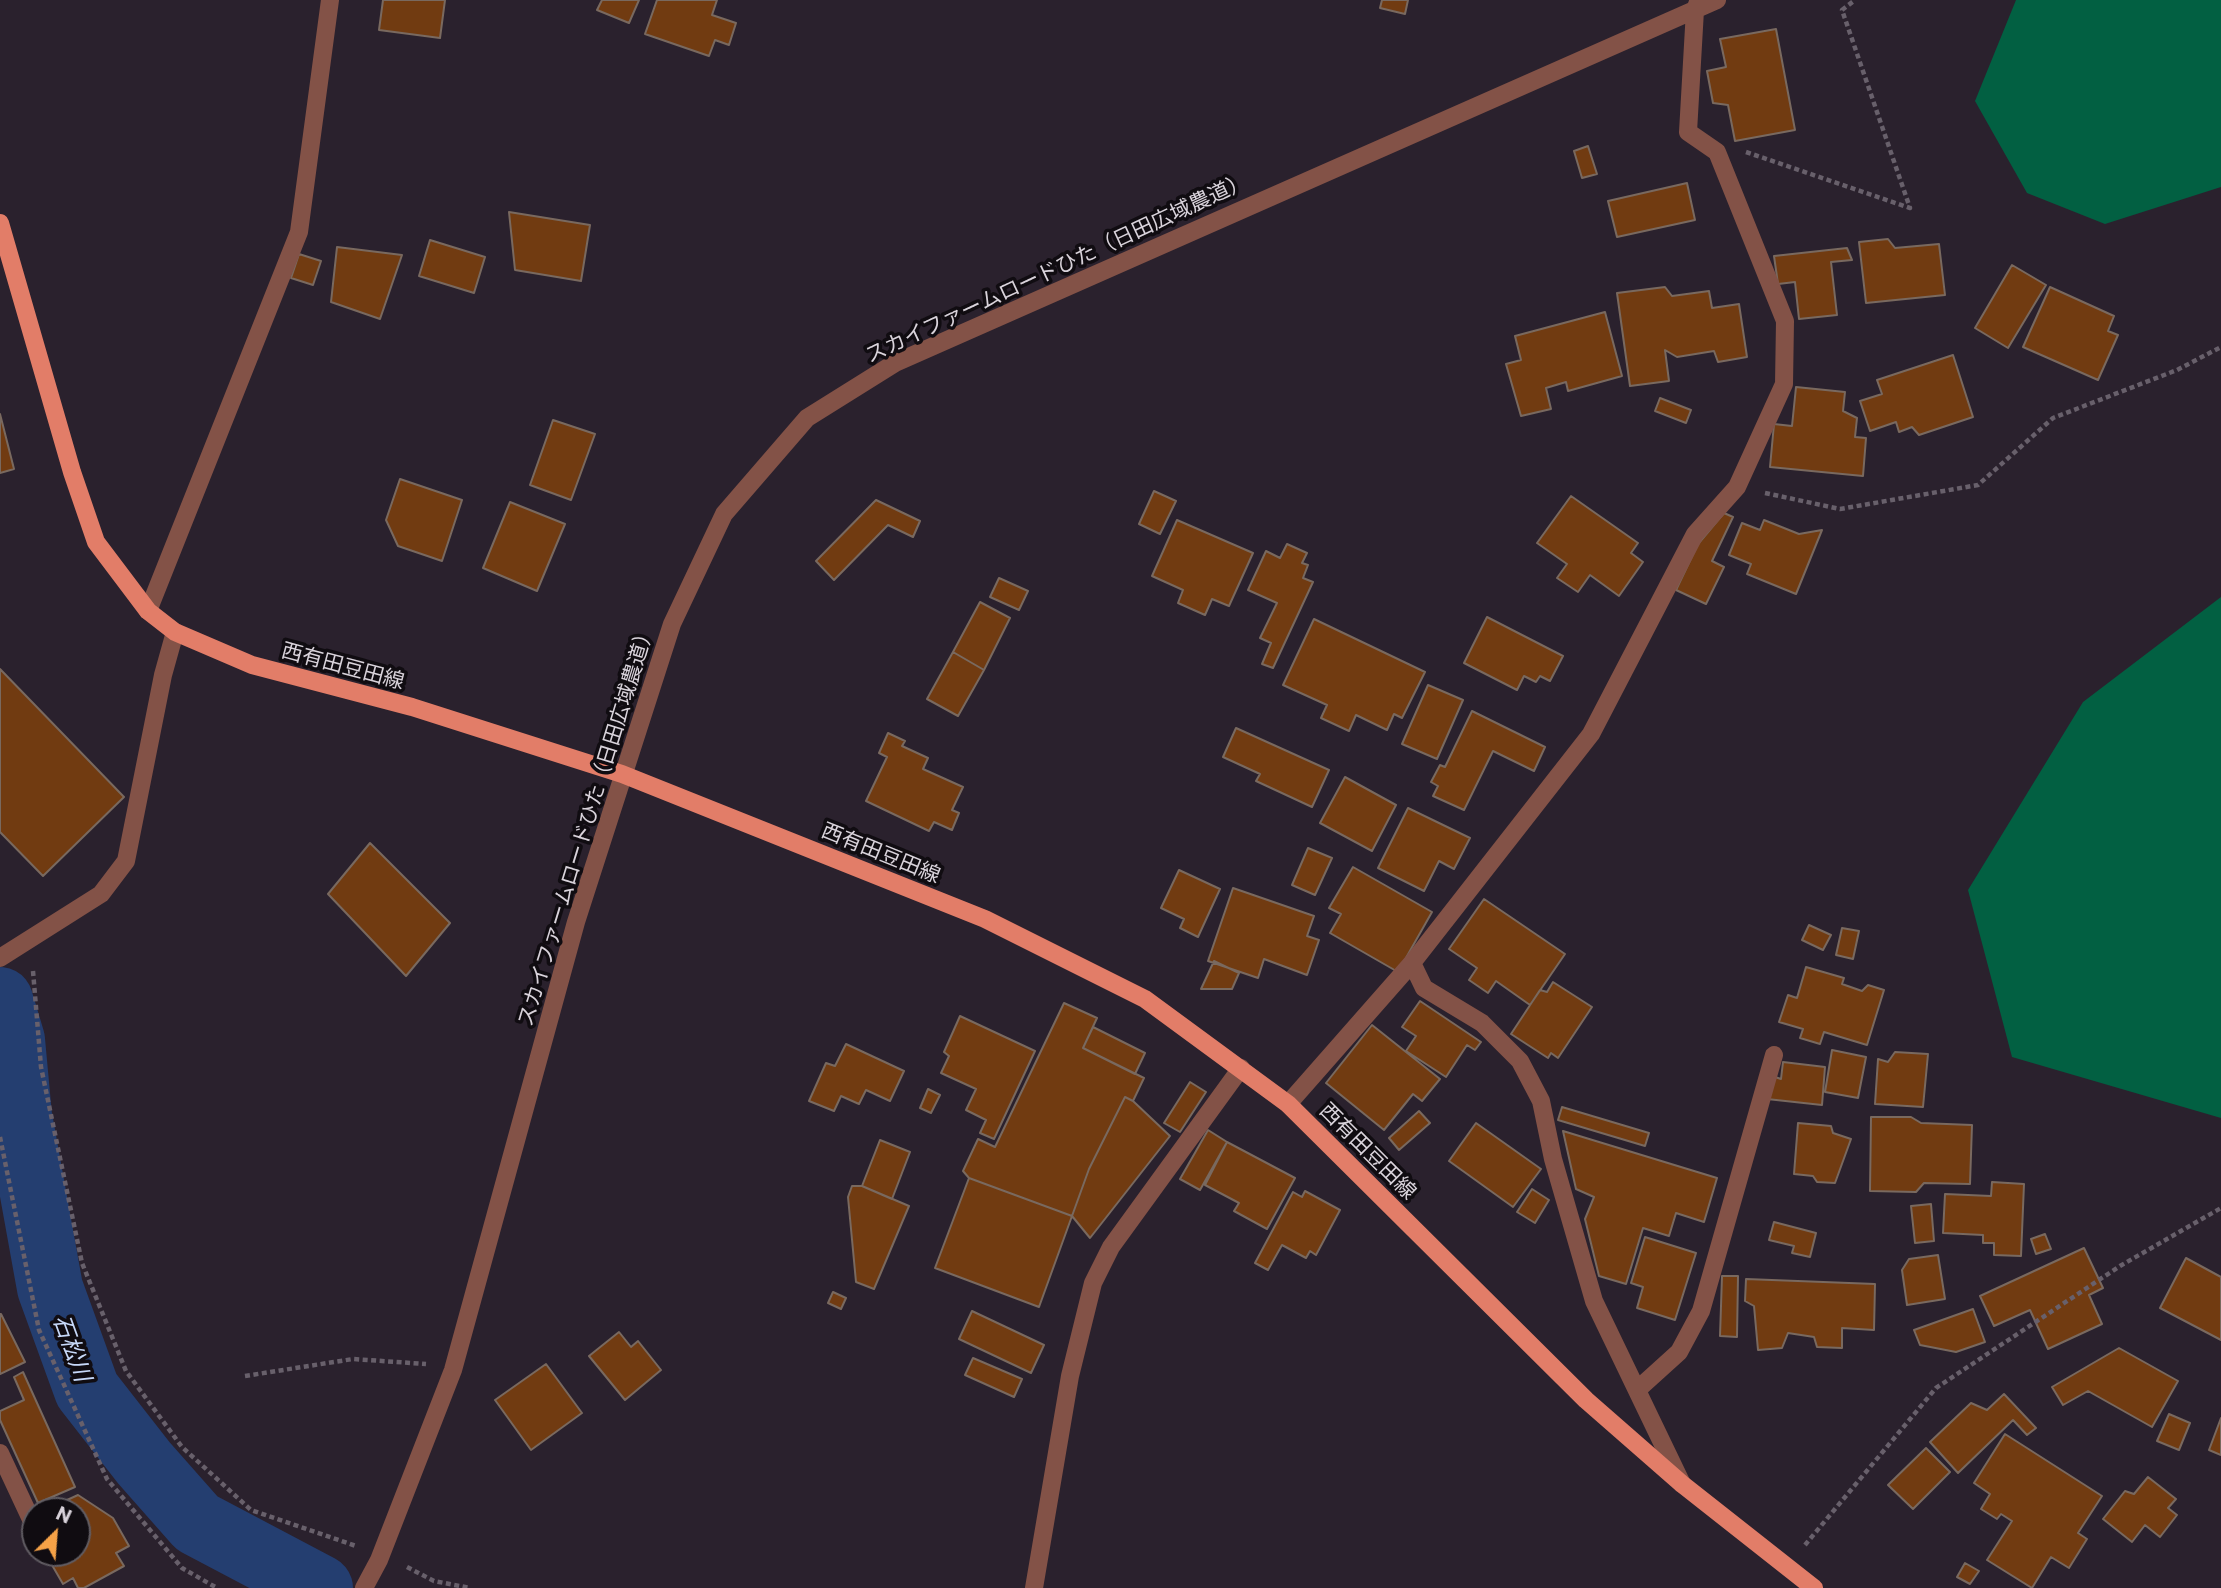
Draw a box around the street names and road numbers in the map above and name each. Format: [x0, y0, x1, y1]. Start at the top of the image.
street label: スカイファームロードひた（日田広域農道） [861, 168, 1253, 368]
street label: スカイファームロードひた（日田広域農道） [513, 620, 659, 1030]
street label: 西有田豆田線 [279, 638, 407, 694]
street label: 西有田豆田線 [818, 818, 944, 888]
street label: 西有田豆田線 [1315, 1098, 1421, 1204]

